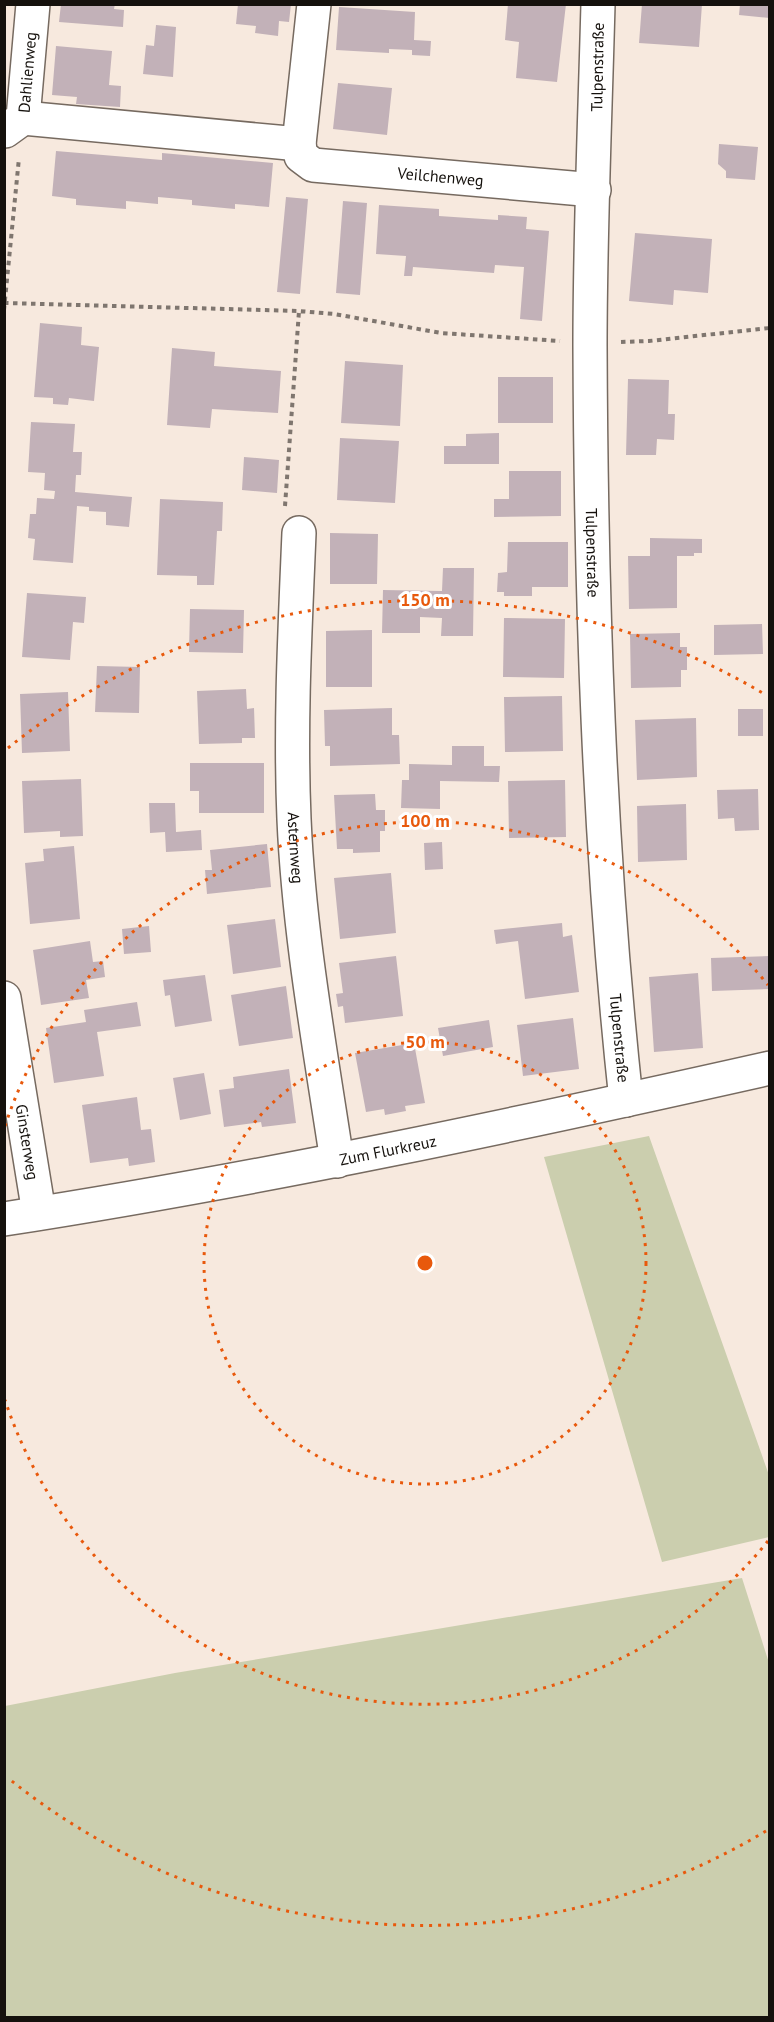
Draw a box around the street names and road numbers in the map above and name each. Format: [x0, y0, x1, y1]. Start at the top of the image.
street label: Tulpenstraße [586, 22, 608, 112]
street label: Dahlienweg [13, 31, 41, 114]
street label: Veilchenweg [396, 162, 484, 190]
street label: Tulpenstraße [582, 508, 604, 598]
street label: Asternweg [284, 812, 308, 885]
street label: Tulpenstraße [606, 993, 634, 1083]
street label: Ginsterweg [11, 1103, 43, 1182]
street label: Zum Flurkreuz [338, 1130, 438, 1169]

